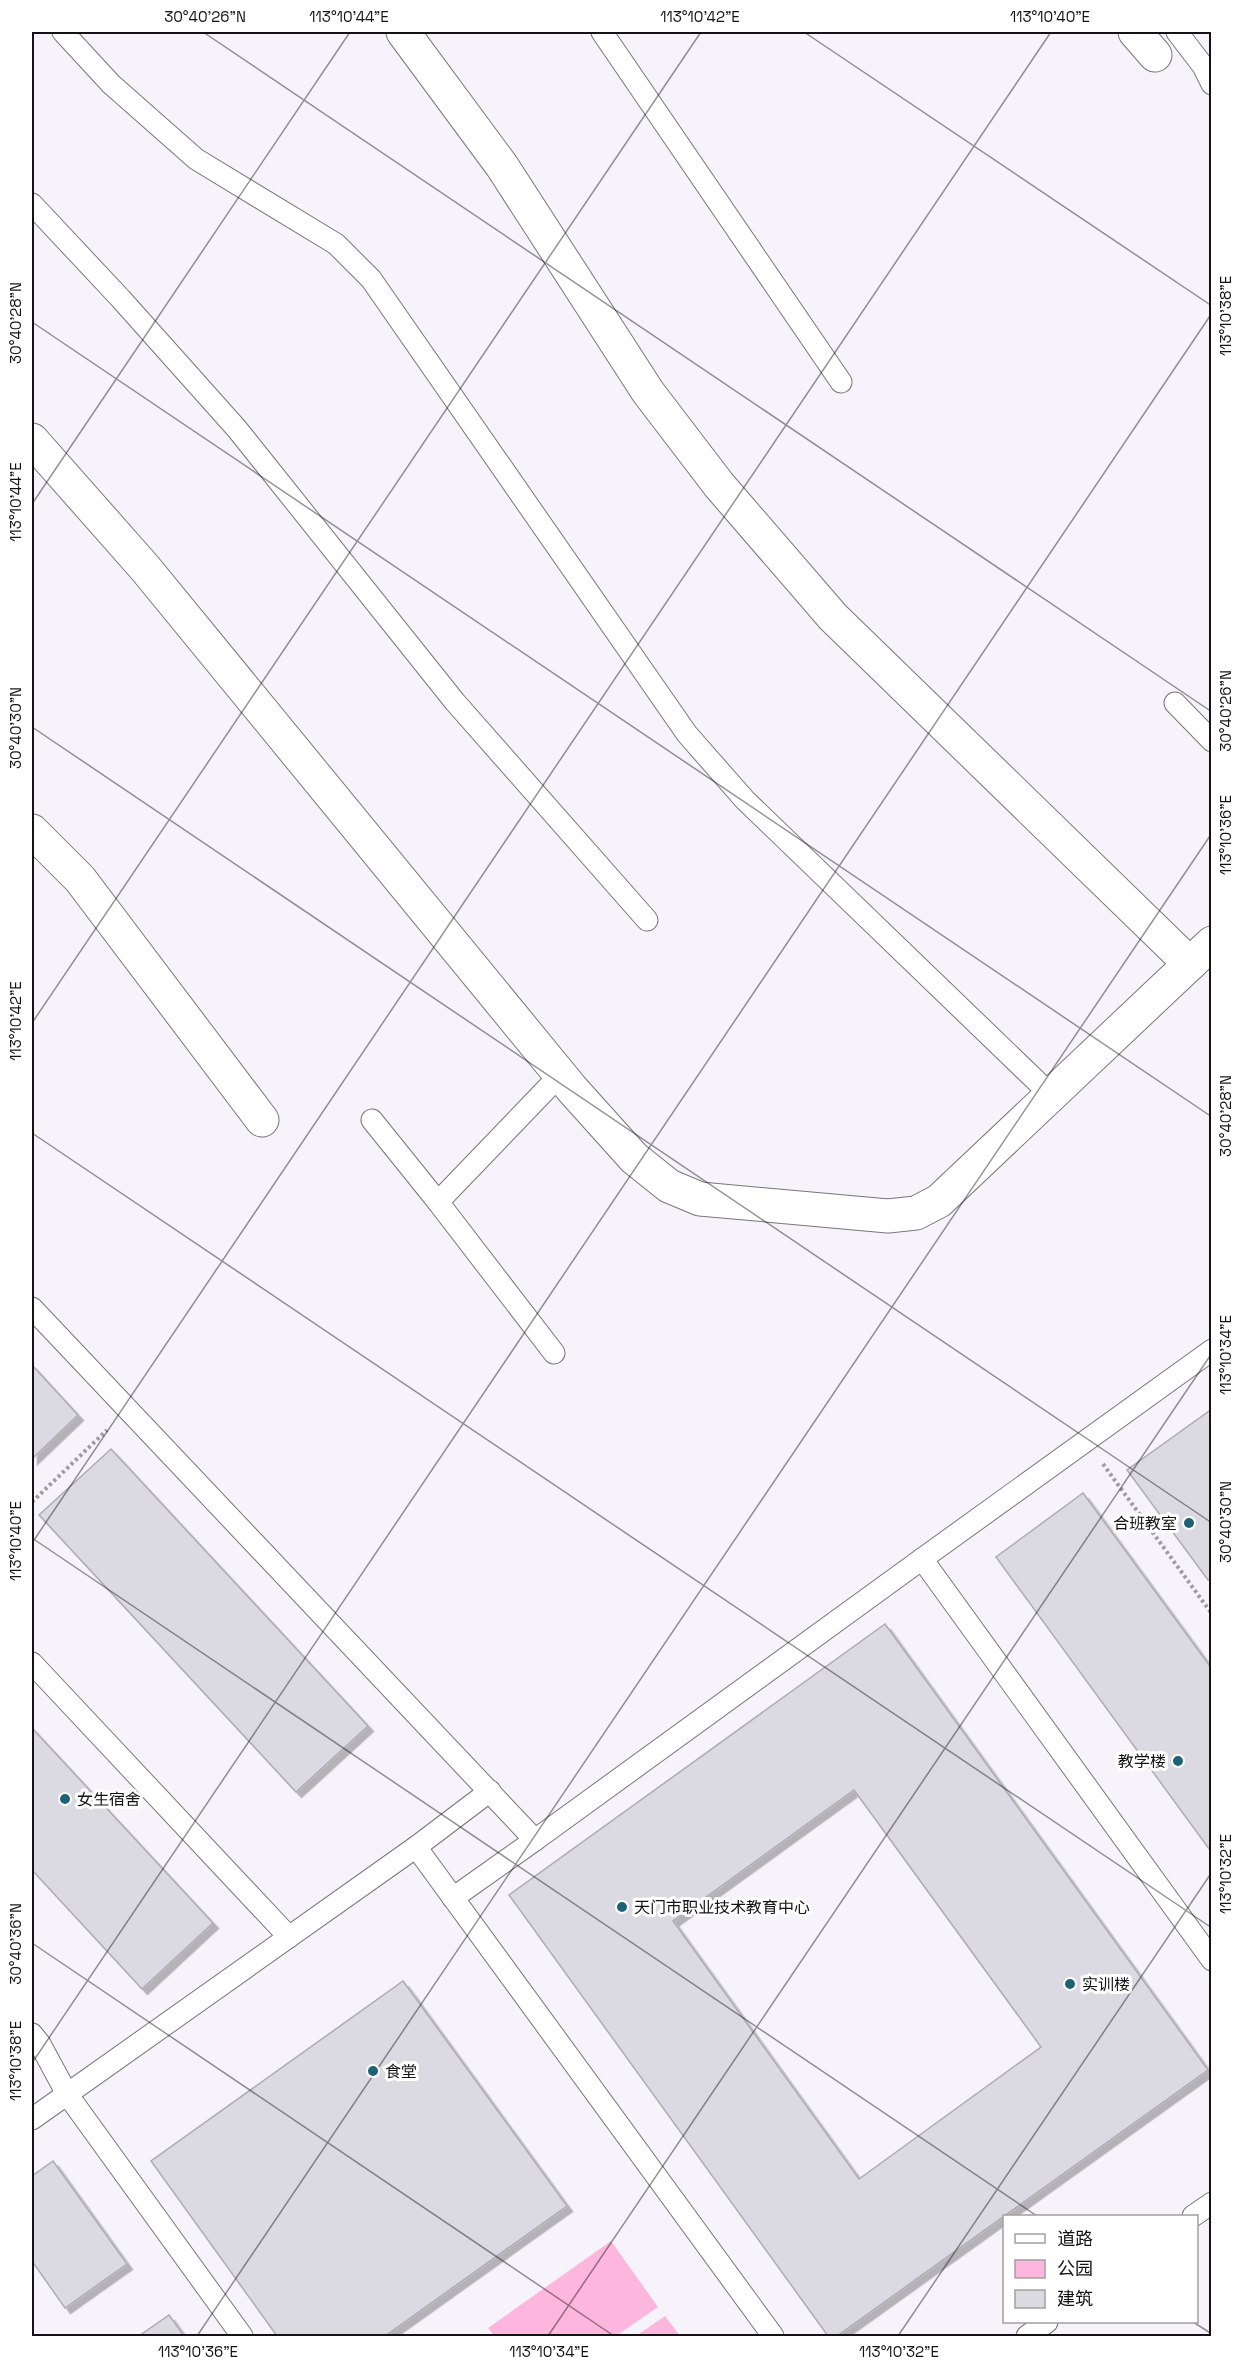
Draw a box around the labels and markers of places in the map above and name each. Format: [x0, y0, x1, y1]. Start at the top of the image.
place label: 合班教室 [1113, 1513, 1177, 1534]
marker: 合班教室 [1182, 1516, 1196, 1530]
place label: 教学楼 [1118, 1751, 1166, 1772]
marker: 教学楼 [1171, 1754, 1185, 1768]
place label: 女生宿舍 [77, 1789, 141, 1810]
marker: 女生宿舍 [58, 1792, 72, 1806]
place label: 天门市职业技术教育中心 [634, 1897, 810, 1918]
marker: 天门市职业技术教育中心 [615, 1900, 629, 1914]
place label: 实训楼 [1082, 1974, 1130, 1995]
marker: 实训楼 [1063, 1977, 1077, 1991]
place label: 食堂 [385, 2061, 417, 2082]
marker: 食堂 [366, 2064, 380, 2078]

